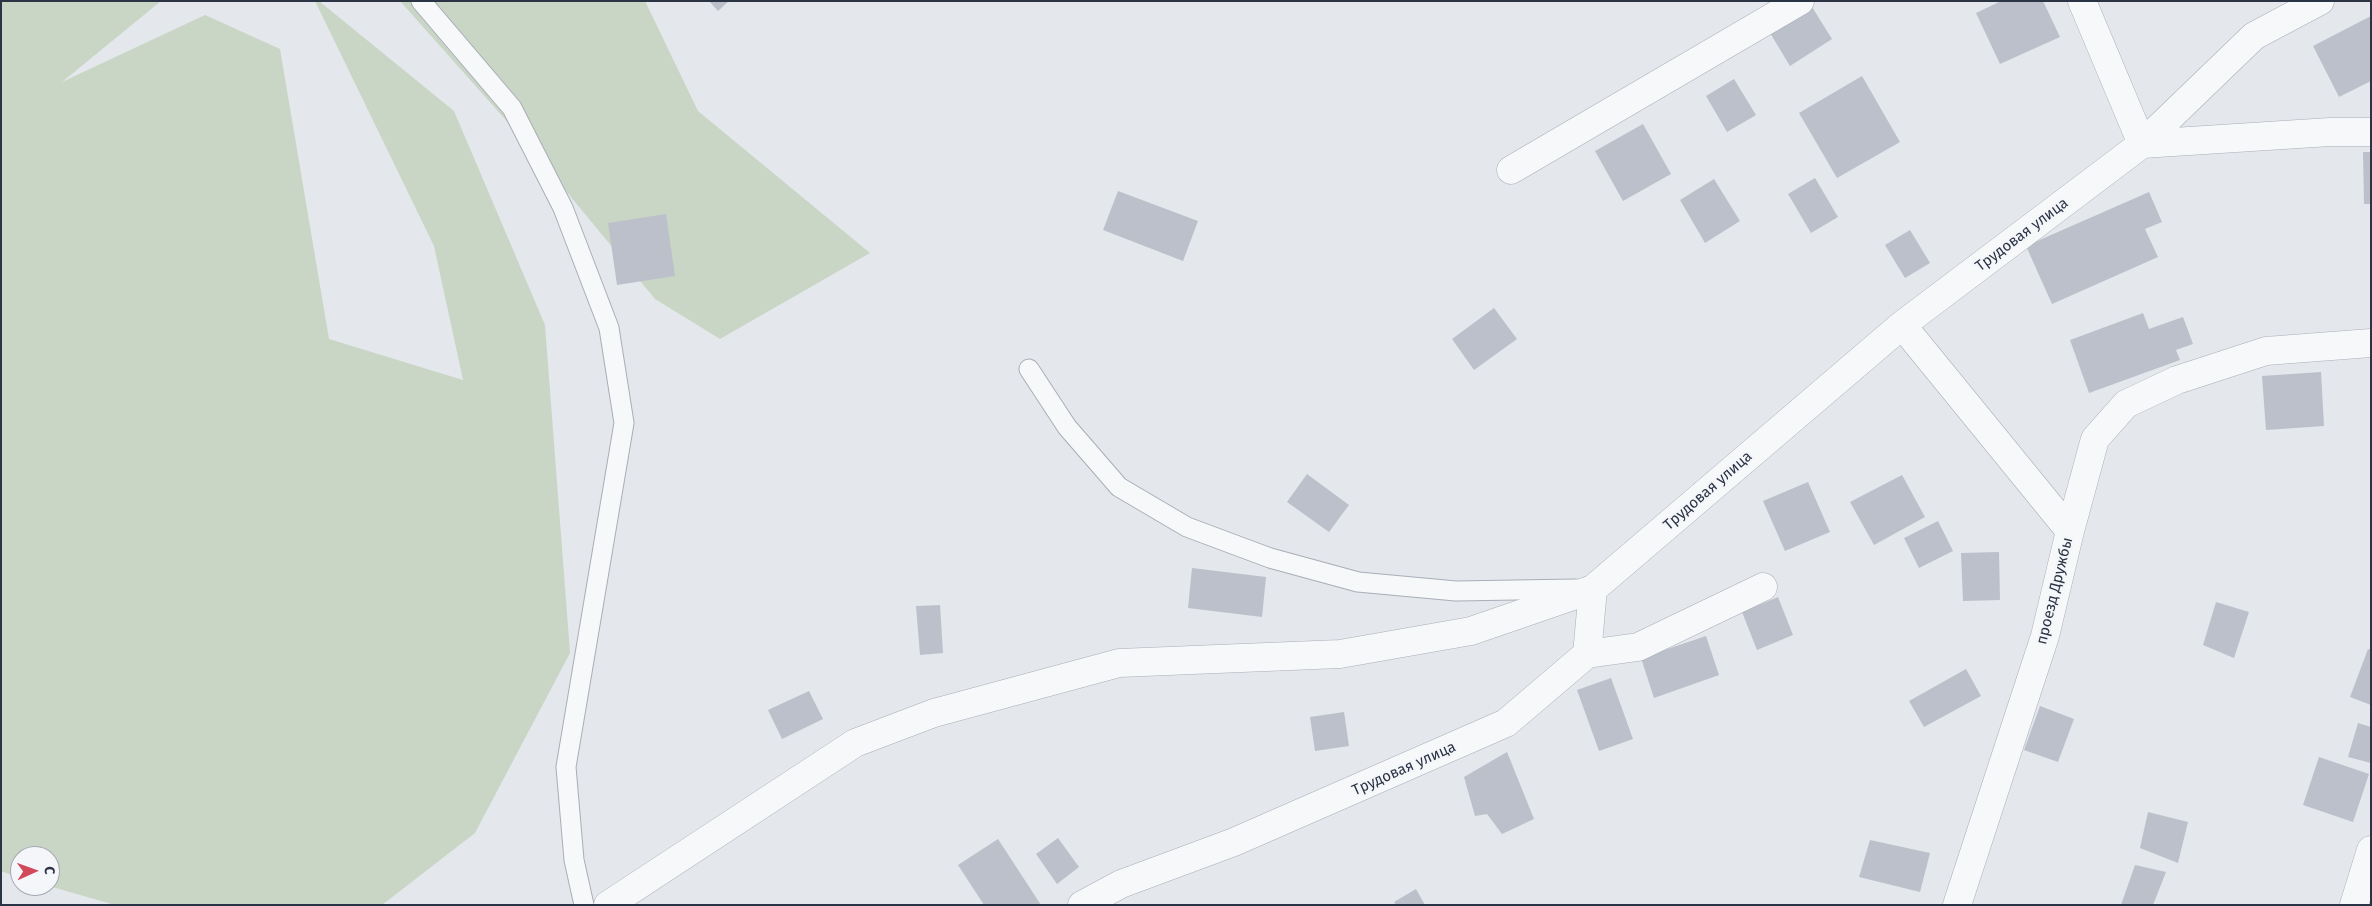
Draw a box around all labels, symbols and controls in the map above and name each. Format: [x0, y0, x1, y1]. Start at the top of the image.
street label: Трудовая улица [1972, 194, 2072, 276]
street label: Трудовая улица [1660, 448, 1756, 534]
street label: проезд Дружбы [2033, 536, 2077, 646]
street label: Трудовая улица [1349, 738, 1459, 800]
north arrow [10, 846, 60, 896]
text: С [41, 866, 58, 875]

